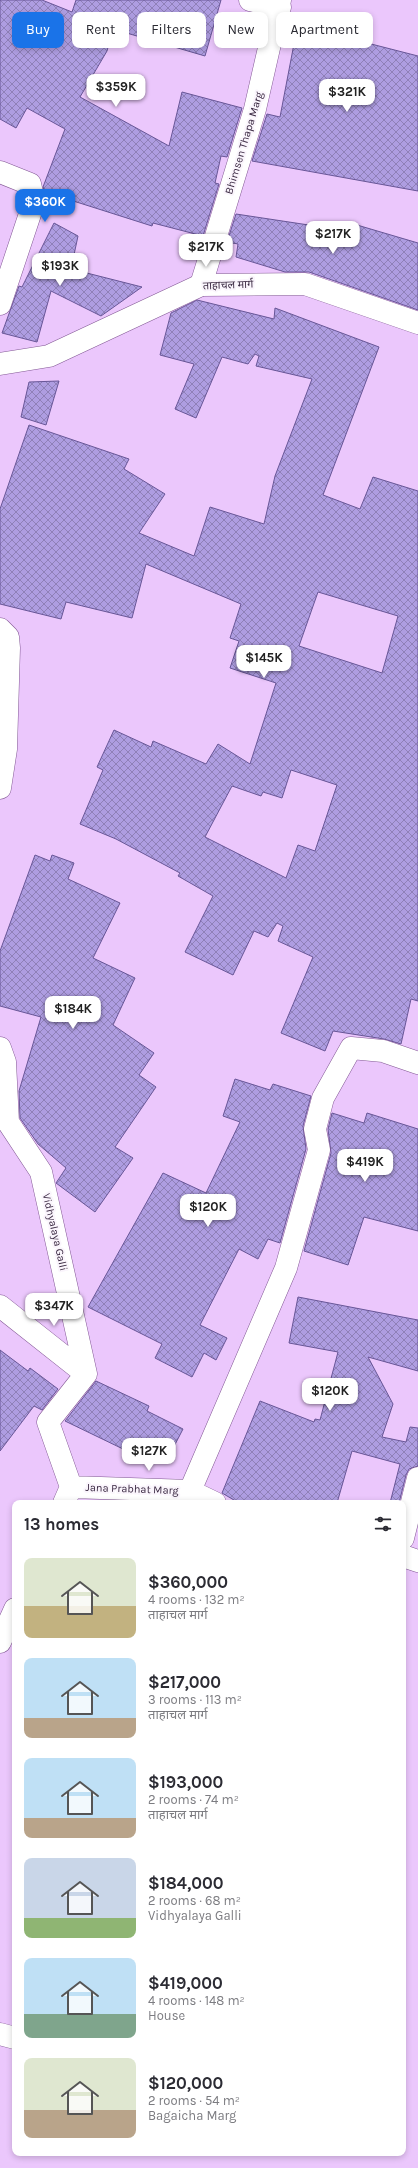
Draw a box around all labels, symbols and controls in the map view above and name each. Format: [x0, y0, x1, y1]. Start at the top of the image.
chip: Buy [12, 12, 64, 48]
chip: Rent [72, 12, 129, 48]
chip: Filters [137, 12, 206, 48]
chip: New [214, 12, 268, 48]
chip: Apartment [276, 12, 373, 48]
pin: $359K [88, 74, 144, 108]
text: $359K [95, 79, 137, 94]
pin: $321K [319, 79, 375, 113]
text: $321K [328, 84, 366, 99]
street label: Bhimsen Thapa Marg [222, 89, 266, 196]
pin: $360K [17, 189, 73, 223]
text: $360K [24, 194, 66, 209]
pin: $217K [305, 221, 361, 255]
text: $217K [315, 226, 351, 241]
pin: $217K [178, 234, 234, 268]
text: $217K [188, 239, 224, 254]
pin: $193K [32, 253, 88, 287]
text: $193K [41, 258, 79, 273]
street label: ताहाचल मार्ग [203, 278, 254, 292]
pin: $145K [236, 645, 292, 679]
text: $145K [245, 650, 283, 665]
pin: $184K [45, 996, 101, 1030]
text: $184K [54, 1001, 92, 1016]
pin: $419K [337, 1149, 393, 1183]
text: $419K [346, 1154, 384, 1169]
street label: Vidhyalaya Galli [40, 1192, 70, 1272]
pin: $120K [180, 1194, 236, 1228]
text: $120K [189, 1199, 227, 1214]
pin: $347K [26, 1293, 82, 1327]
text: $347K [34, 1298, 74, 1313]
pin: $120K [302, 1378, 358, 1412]
text: $120K [311, 1383, 349, 1398]
pin: $127K [121, 1438, 177, 1472]
text: $127K [131, 1443, 167, 1458]
street label: Jana Prabhat Marg [85, 1481, 180, 1497]
icon: filters [372, 1513, 394, 1535]
text: 13 homes [24, 1514, 99, 1534]
text: $360,000 [148, 1572, 228, 1592]
icon: home [56, 1574, 104, 1622]
text: 4 rooms · 132 m² [148, 1592, 245, 1607]
text: ताहाचल मार्ग [148, 1607, 208, 1622]
text: $217,000 [148, 1672, 221, 1692]
icon: home [56, 1674, 104, 1722]
text: 3 rooms · 113 m² [148, 1692, 242, 1707]
text: ताहाचल मार्ग [148, 1707, 208, 1722]
text: $193,000 [148, 1772, 223, 1792]
icon: home [56, 1774, 104, 1822]
text: 2 rooms · 74 m² [148, 1792, 239, 1807]
text: ताहाचल मार्ग [148, 1807, 208, 1822]
text: $184,000 [148, 1873, 223, 1893]
icon: home [56, 1874, 104, 1922]
text: 2 rooms · 68 m² [148, 1893, 241, 1908]
text: Vidhyalaya Galli [148, 1908, 242, 1923]
text: $419,000 [148, 1973, 223, 1993]
icon: home [56, 1974, 104, 2022]
text: 4 rooms · 148 m² [148, 1993, 245, 2008]
text: House [148, 2008, 185, 2023]
text: $120,000 [148, 2073, 223, 2093]
icon: home [56, 2074, 104, 2122]
text: 2 rooms · 54 m² [148, 2093, 240, 2108]
text: Bagaicha Marg [148, 2108, 236, 2123]

